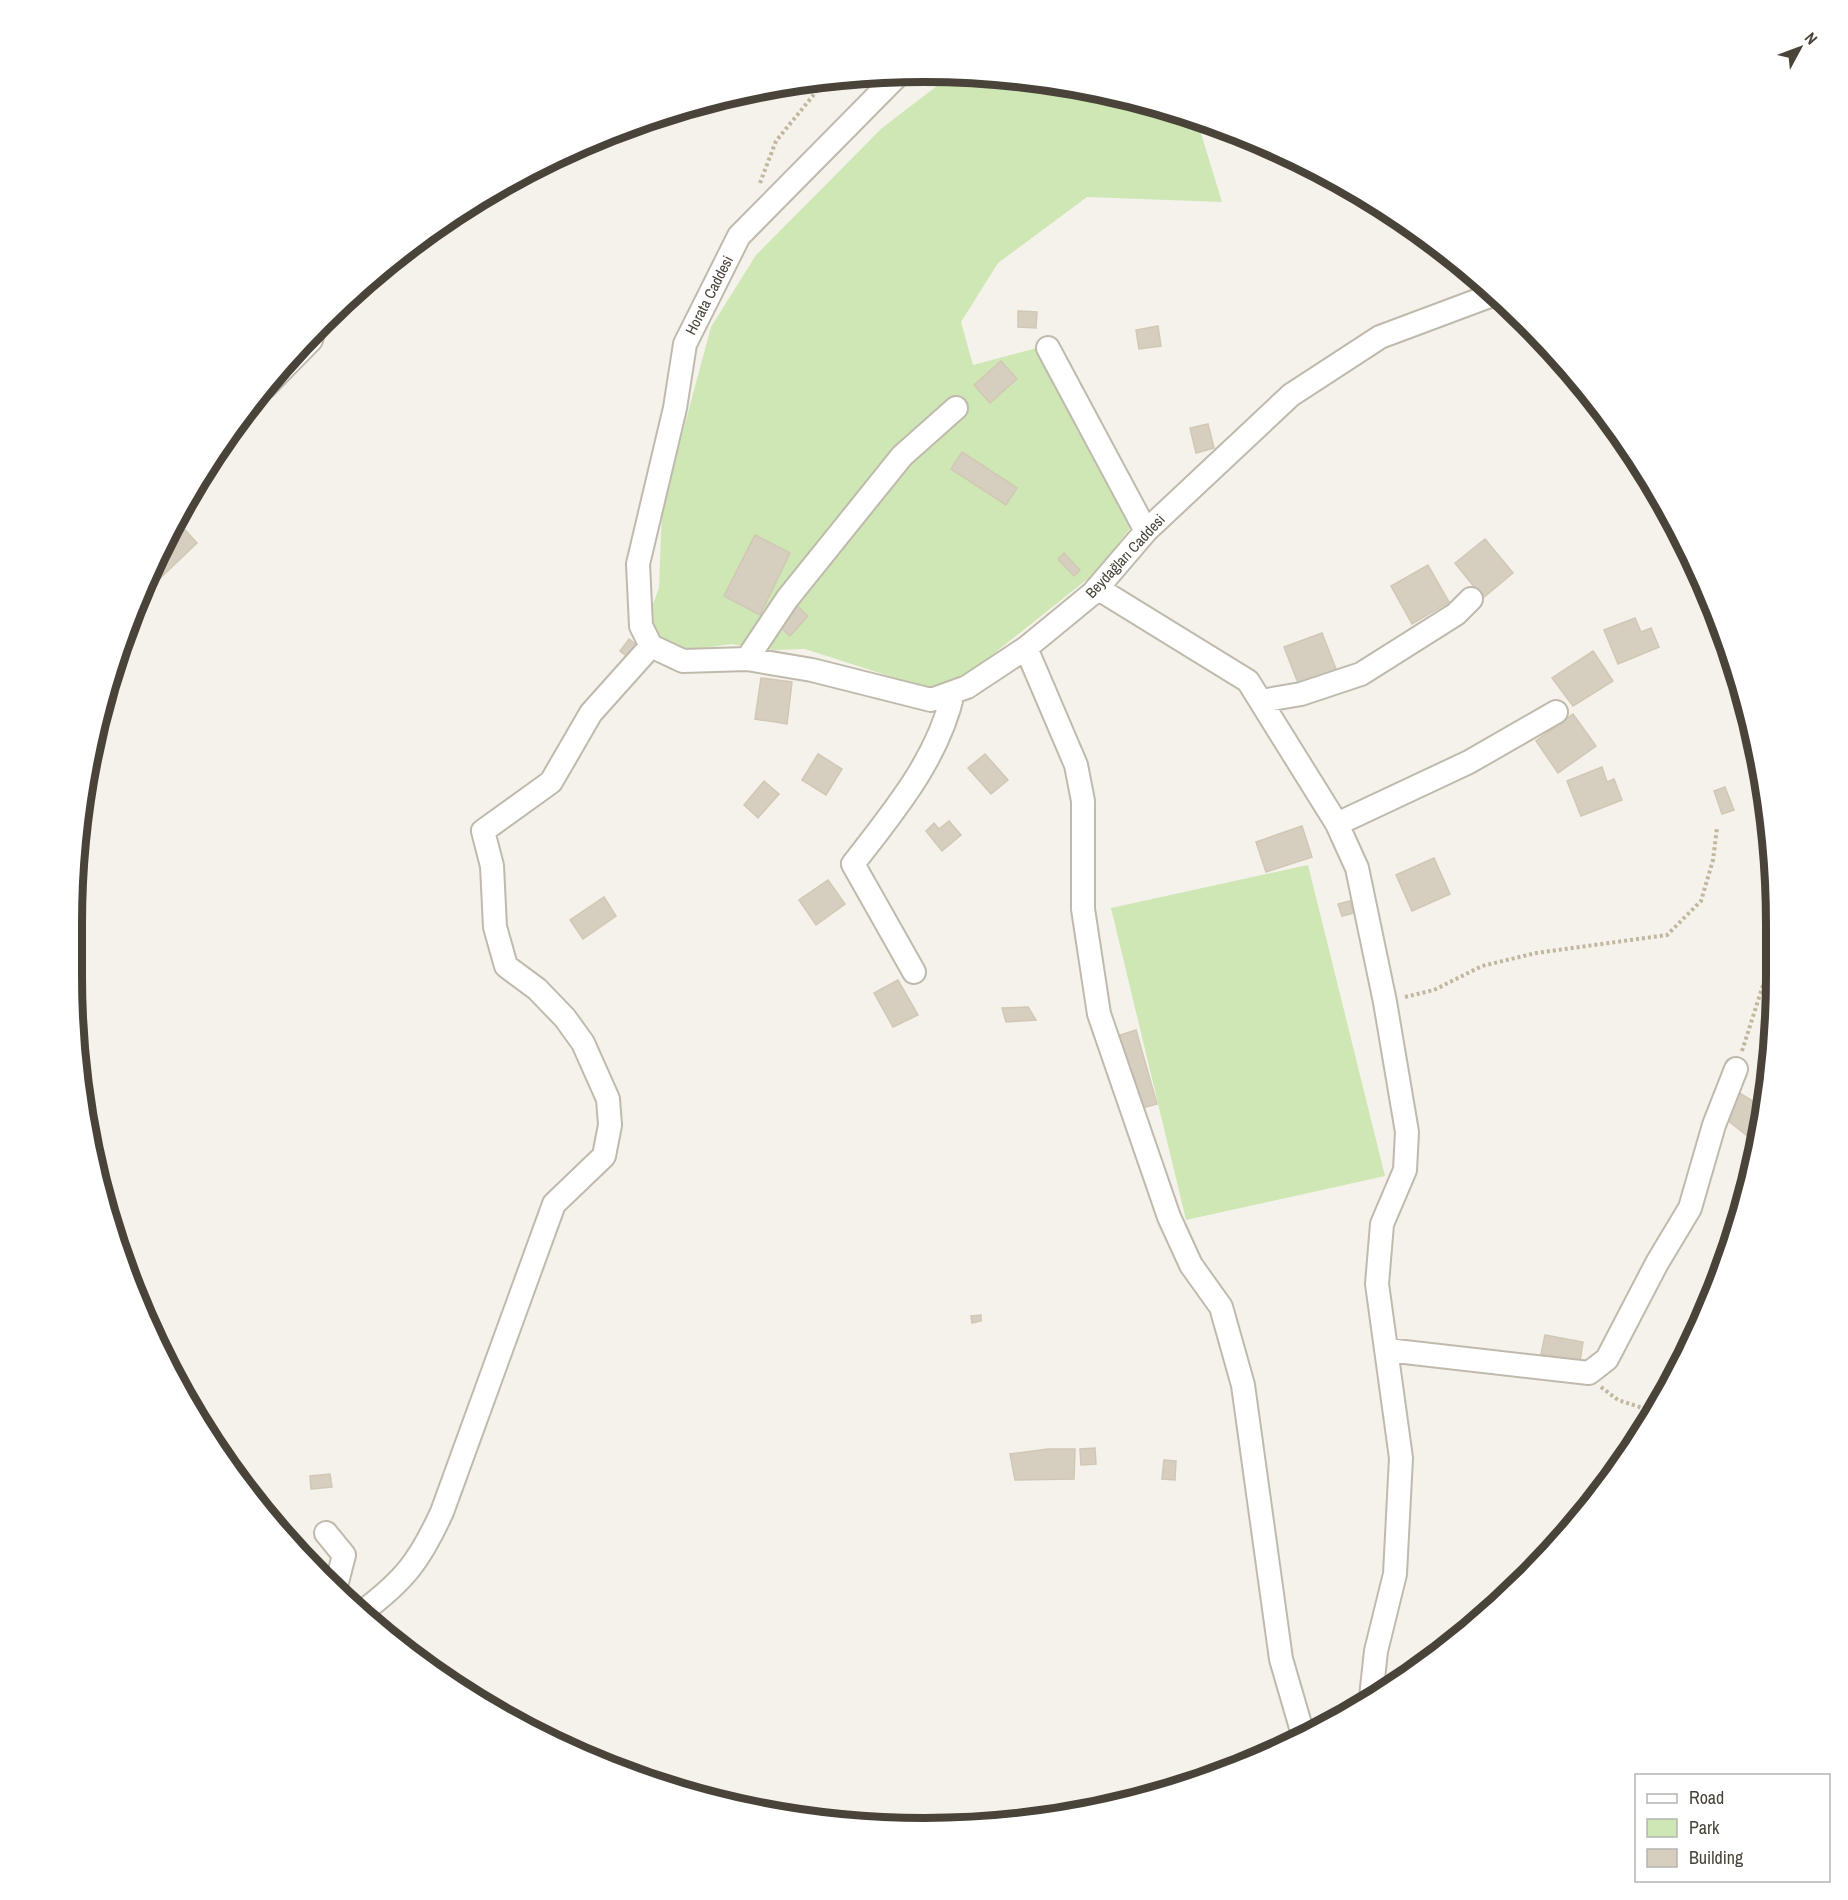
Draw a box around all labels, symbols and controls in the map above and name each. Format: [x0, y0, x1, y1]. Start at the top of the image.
north arrow [1770, 18, 1830, 78]
text: N [1800, 27, 1823, 49]
street label: Horata Caddesi [680, 252, 738, 338]
street label: Beydağları Caddesi [1080, 509, 1170, 603]
legend [1635, 1774, 1830, 1882]
text: Road [1689, 1785, 1724, 1810]
text: Park [1689, 1815, 1720, 1840]
text: Building [1689, 1845, 1744, 1870]

